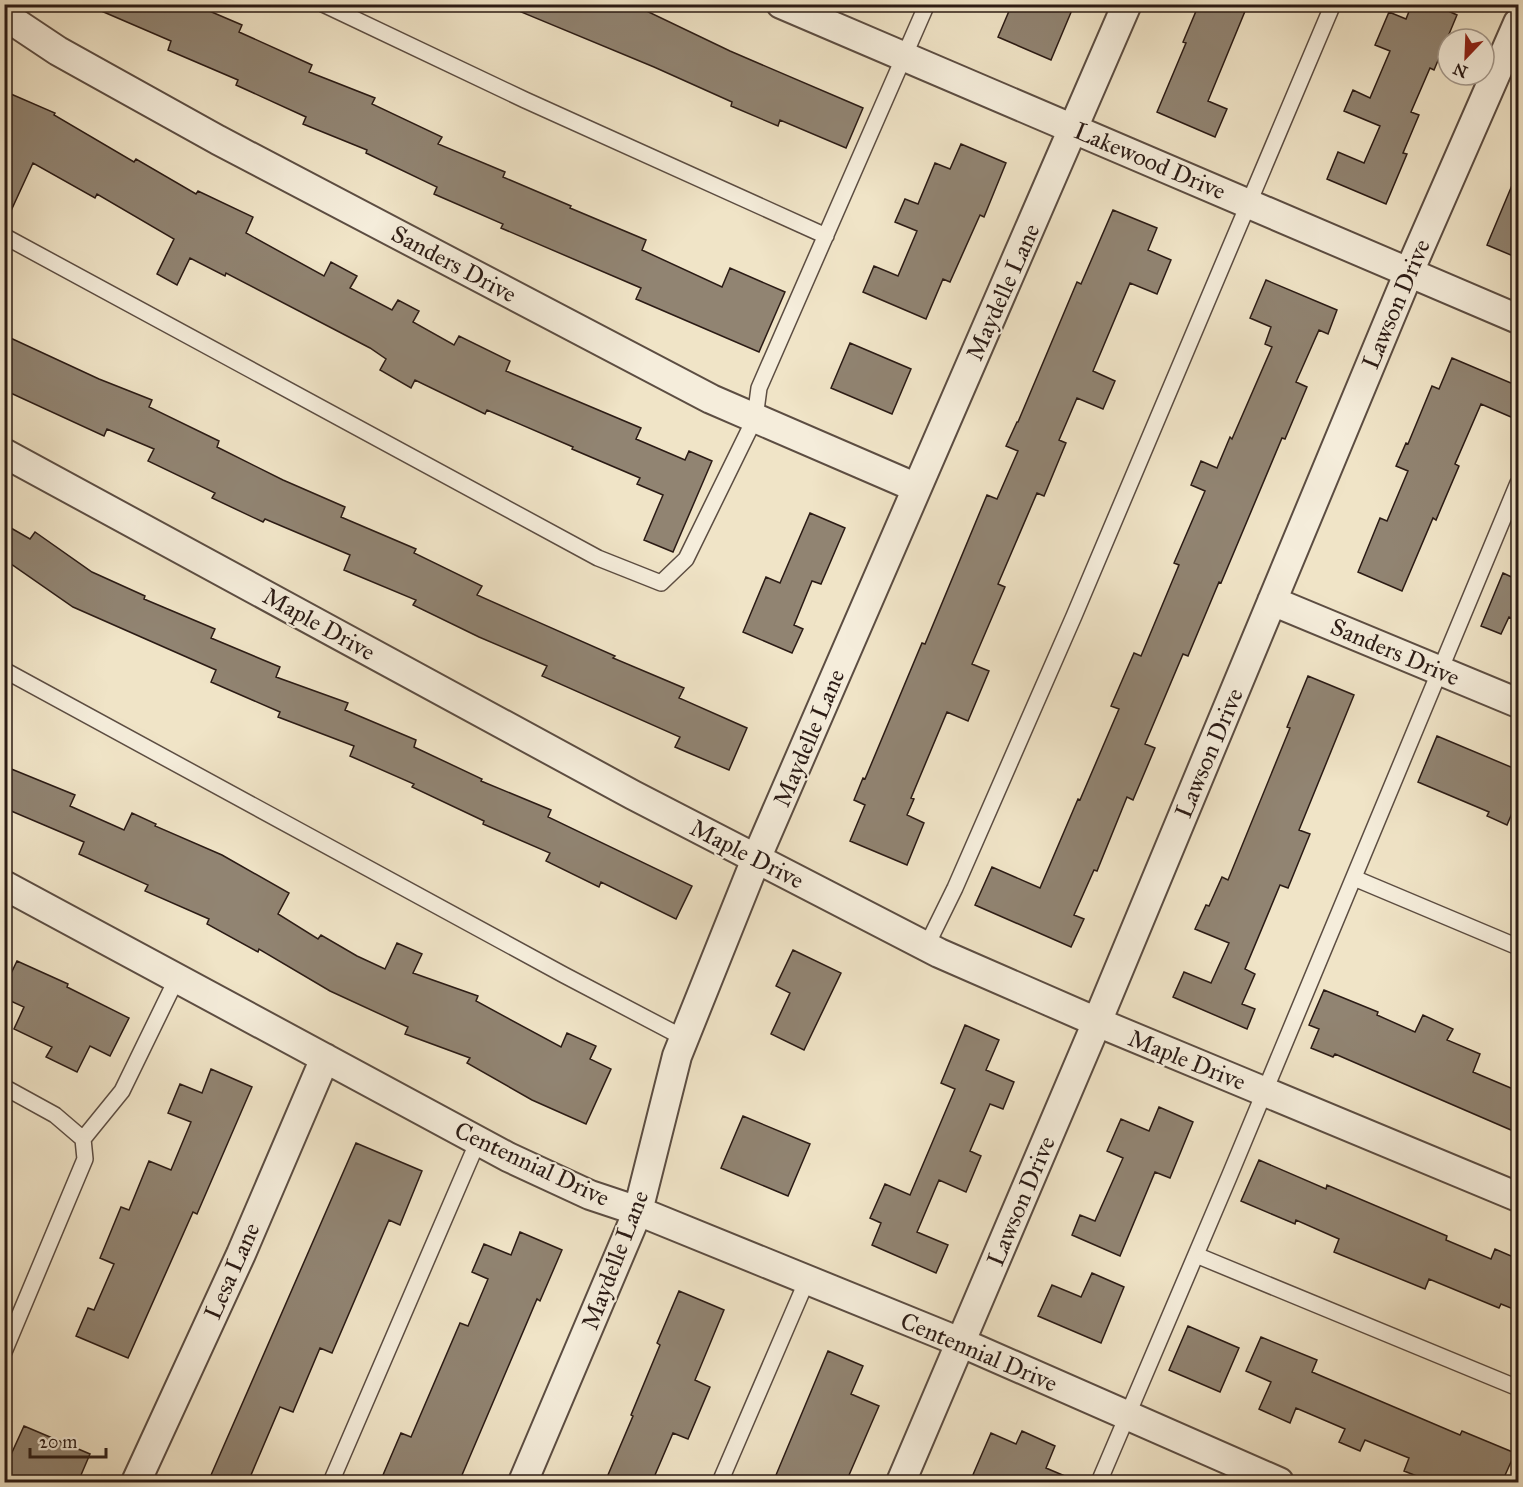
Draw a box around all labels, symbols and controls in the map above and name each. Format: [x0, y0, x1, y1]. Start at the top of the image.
north arrow [1436, 27, 1496, 87]
text: N [1450, 59, 1470, 82]
street label: Lakewood Drive [1070, 116, 1230, 206]
street label: Sanders Drive [386, 219, 522, 309]
street label: Maydelle Lane [959, 219, 1047, 365]
street label: Lawson Drive [1355, 235, 1437, 373]
street label: Maple Drive [258, 581, 380, 667]
street label: Sanders Drive [1326, 611, 1464, 693]
street label: Maydelle Lane [767, 665, 851, 811]
street label: Lawson Drive [1168, 684, 1250, 822]
street label: Maple Drive [685, 813, 809, 895]
street label: Maple Drive [1124, 1023, 1250, 1097]
street label: Centennial Drive [450, 1115, 614, 1213]
street label: Lawson Drive [980, 1132, 1062, 1270]
street label: Maydelle Lane [575, 1186, 655, 1334]
street label: Lesa Lane [197, 1218, 267, 1324]
street label: Centennial Drive [896, 1305, 1062, 1399]
scale bar [30, 1421, 106, 1459]
text: 20 m [39, 1431, 77, 1453]

